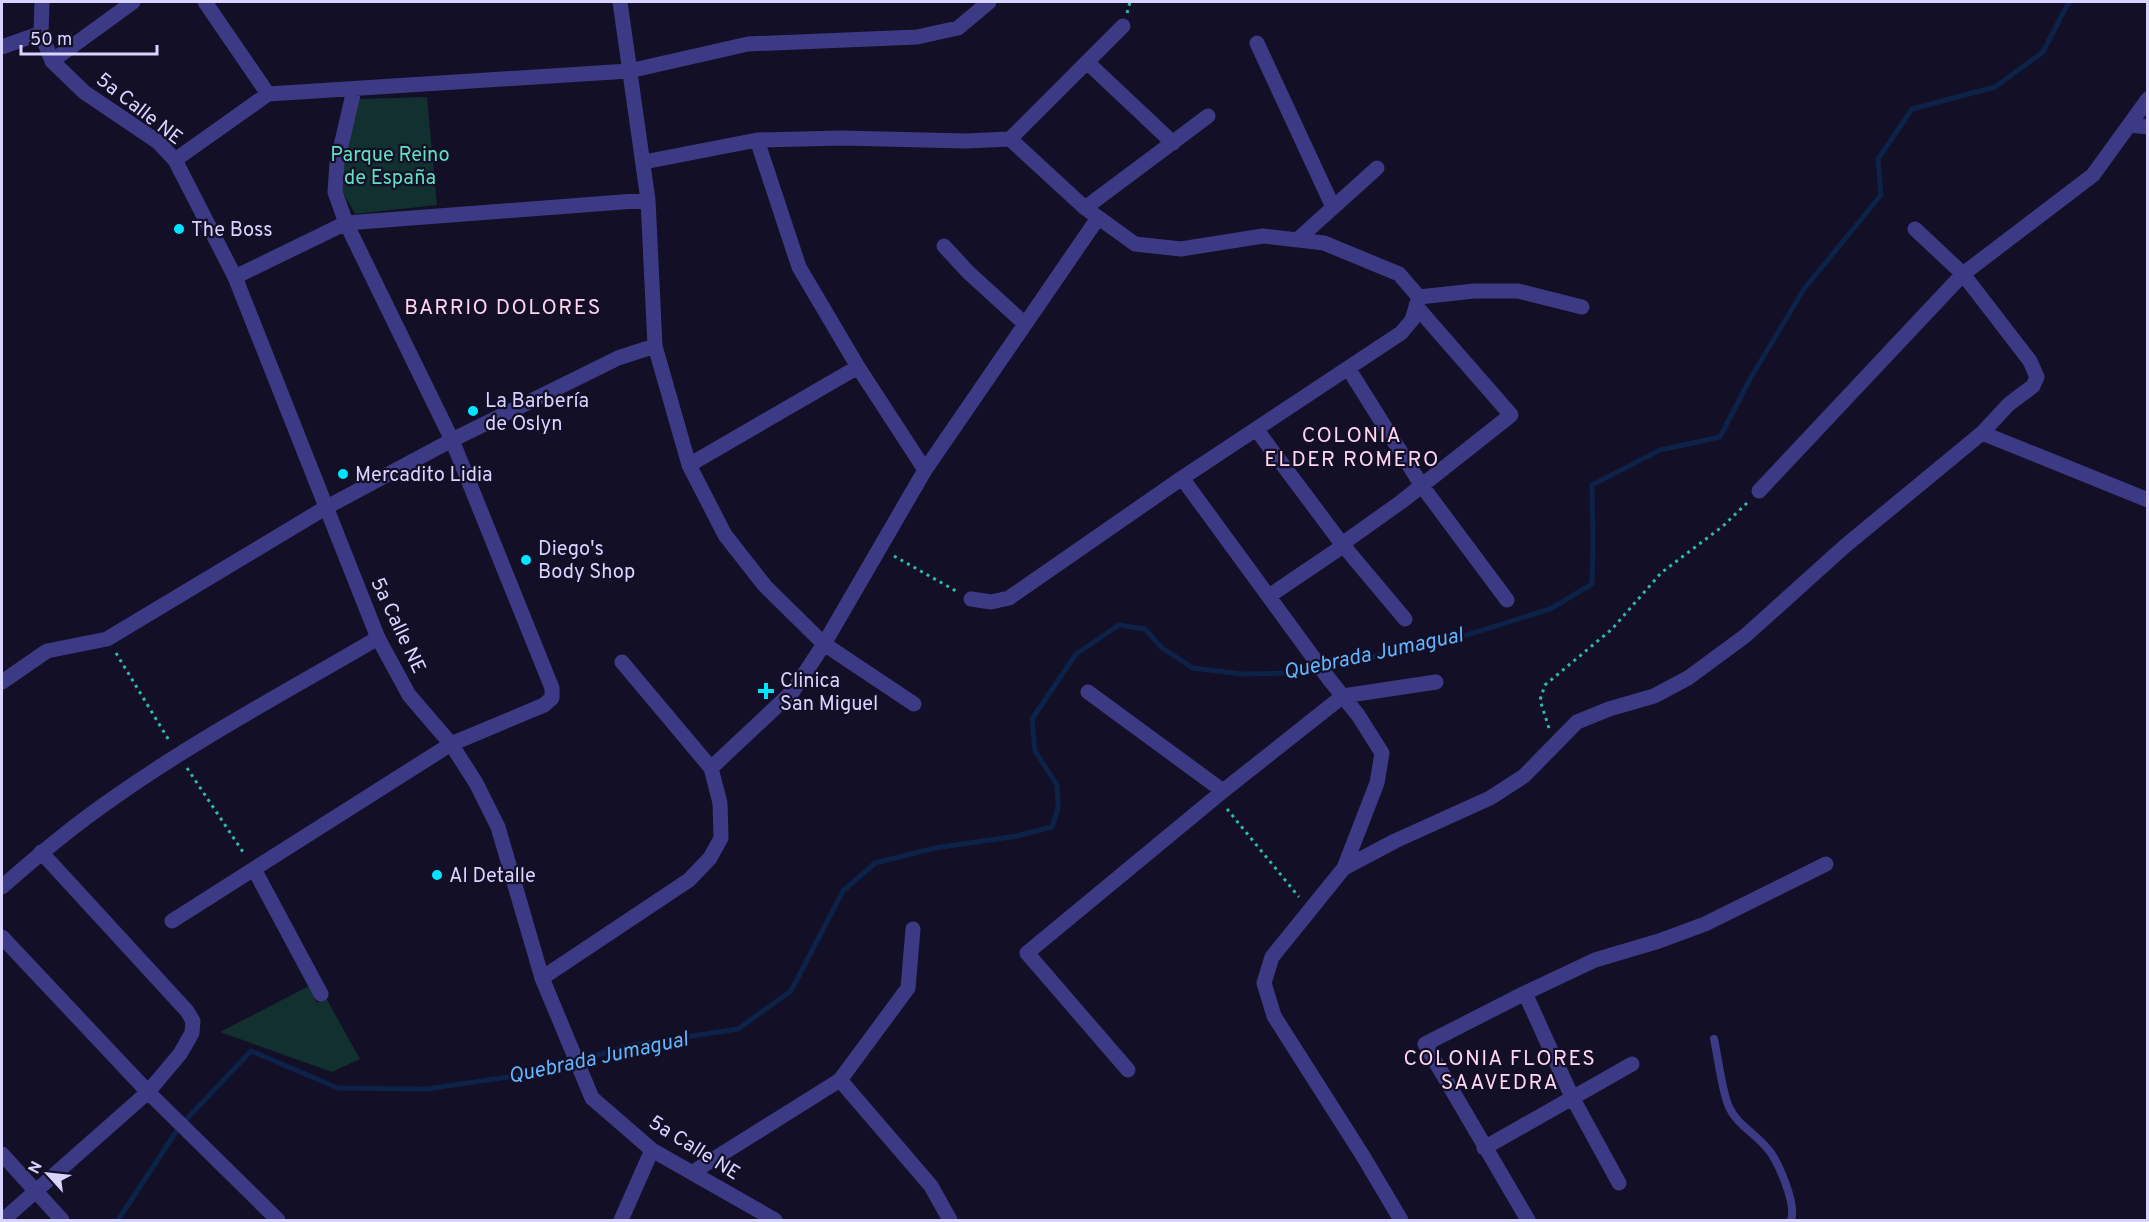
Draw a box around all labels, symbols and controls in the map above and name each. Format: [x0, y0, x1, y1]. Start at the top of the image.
scale bar [21, 18, 158, 56]
text: 50 m [30, 29, 72, 52]
street label: 5a Calle NE [90, 68, 187, 152]
park label: Parque Reino de España [330, 143, 450, 192]
place label: The Boss [191, 218, 273, 244]
marker: The Boss [172, 222, 186, 236]
district label: BARRIO DOLORES [404, 295, 602, 322]
place label: La Barbería de Oslyn [485, 389, 589, 438]
marker: La Barbería de Oslyn [466, 404, 480, 418]
district label: COLONIA ELDER ROMERO [1264, 423, 1440, 474]
place label: Mercadito Lidia [355, 463, 493, 489]
marker: Mercadito Lidia [336, 467, 350, 481]
place label: Diego's Body Shop [538, 537, 635, 586]
marker: Diego's Body Shop [519, 553, 533, 567]
street label: 5a Calle NE [364, 574, 431, 678]
water label: Quebrada Jumagual [1281, 622, 1467, 687]
place label: Clinica San Miguel [780, 669, 878, 718]
marker: Clinica San Miguel [757, 682, 775, 700]
place label: Al Detalle [449, 864, 536, 890]
marker: Al Detalle [430, 868, 444, 882]
water label: Quebrada Jumagual [506, 1026, 692, 1091]
district label: COLONIA FLORES SAAVEDRA [1404, 1046, 1596, 1097]
street label: 5a Calle NE [643, 1110, 745, 1187]
north arrow [18, 1144, 78, 1204]
text: N [25, 1158, 48, 1178]

